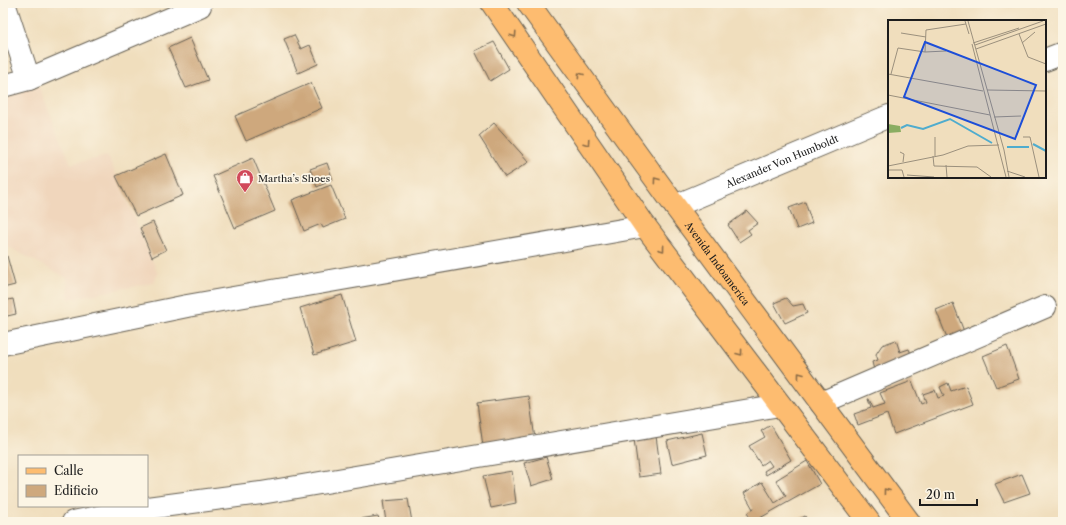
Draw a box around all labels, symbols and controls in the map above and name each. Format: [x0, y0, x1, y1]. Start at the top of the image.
inset map [888, 20, 1046, 178]
one-way arrow [509, 31, 517, 38]
one-way arrow [577, 72, 585, 79]
street label: Alexander Von Humboldt [723, 131, 841, 191]
one-way arrow [582, 138, 589, 145]
shop icon: Martha’s Shoes [235, 168, 255, 193]
place label: Martha’s Shoes [258, 172, 330, 185]
one-way arrow [654, 178, 661, 185]
street label: Avenida Indoamerica [682, 218, 753, 308]
one-way arrow [657, 244, 664, 251]
one-way arrow [736, 348, 743, 355]
one-way arrow [797, 372, 805, 379]
legend [18, 455, 148, 507]
text: Calle [54, 463, 84, 478]
scale bar [920, 481, 977, 507]
text: Edificio [54, 483, 98, 498]
text: 20 m [926, 487, 955, 502]
one-way arrow [883, 488, 890, 495]

